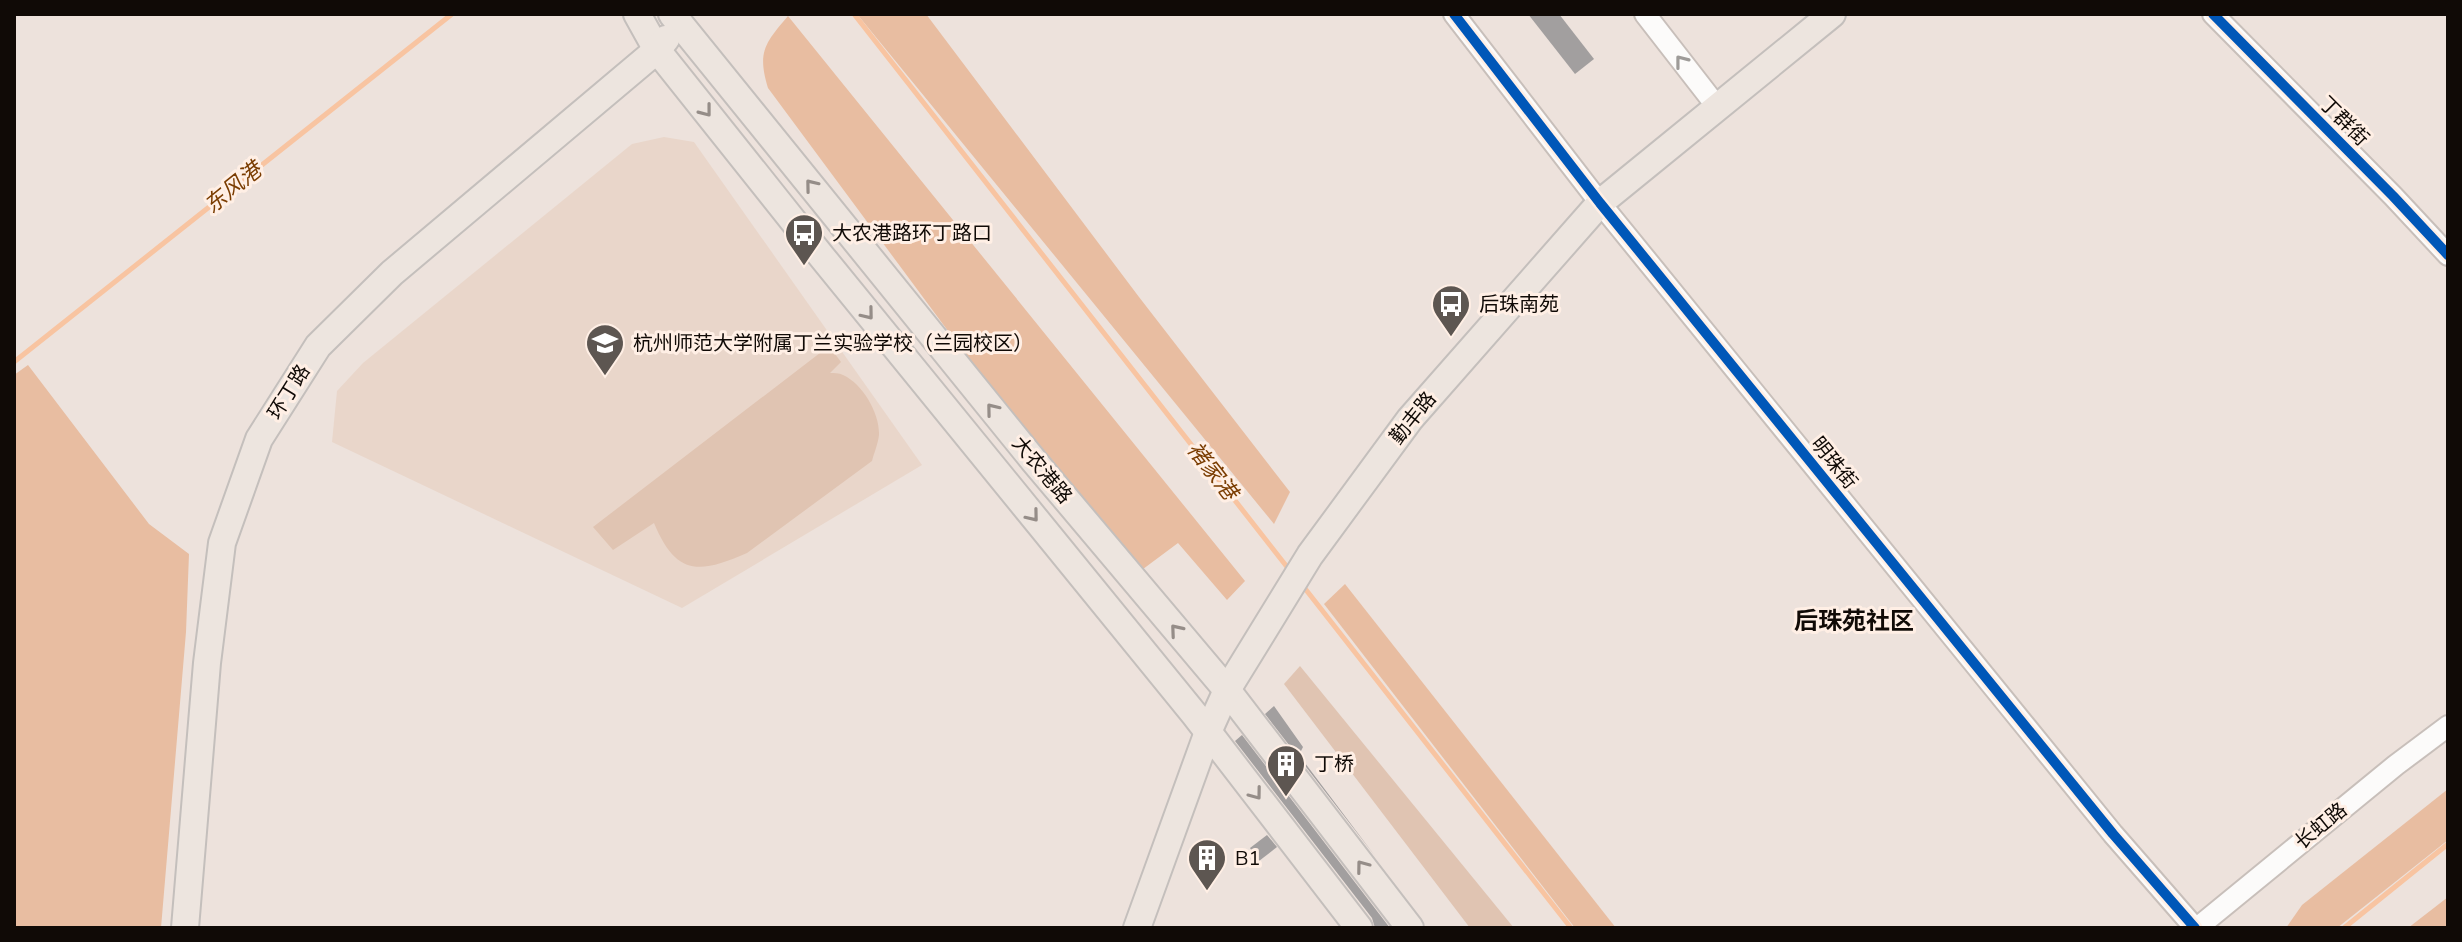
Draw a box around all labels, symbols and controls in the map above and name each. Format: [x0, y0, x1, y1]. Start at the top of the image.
one-way arrow [1677, 55, 1691, 70]
street label: 丁群街 [2313, 90, 2375, 152]
one-way arrow [696, 102, 711, 116]
water label: 东风港 [198, 154, 270, 220]
one-way arrow [807, 179, 821, 194]
bus stop icon: 大农港路环丁路口 [783, 212, 825, 267]
place label: 大农港路环丁路口 [832, 220, 992, 247]
bus stop icon: 后珠南苑 [1430, 283, 1472, 338]
place label: 后珠南苑 [1479, 291, 1559, 318]
one-way arrow [859, 305, 873, 320]
school or university icon: 杭州师范大学附属丁兰实验学校（兰园校区） [584, 322, 626, 377]
place label: 杭州师范大学附属丁兰实验学校（兰园校区） [633, 330, 1033, 357]
street label: 环丁路 [262, 359, 316, 425]
street label: 勤丰路 [1384, 386, 1442, 450]
one-way arrow [987, 403, 1001, 418]
street label: 大农港路 [1006, 431, 1078, 509]
street label: 明珠街 [1805, 431, 1863, 495]
water label: 褚家港 [1180, 436, 1246, 509]
one-way arrow [1023, 507, 1038, 521]
district label: 后珠苑社区 [1794, 605, 1914, 637]
one-way arrow [1171, 625, 1186, 639]
building icon: 丁桥 [1265, 743, 1307, 798]
place label: 丁桥 [1314, 751, 1354, 778]
one-way arrow [1246, 785, 1260, 799]
street label: 长虹路 [2289, 797, 2353, 855]
building icon: B1 [1186, 837, 1228, 892]
place label: B1 [1235, 845, 1261, 872]
one-way arrow [1358, 860, 1372, 875]

